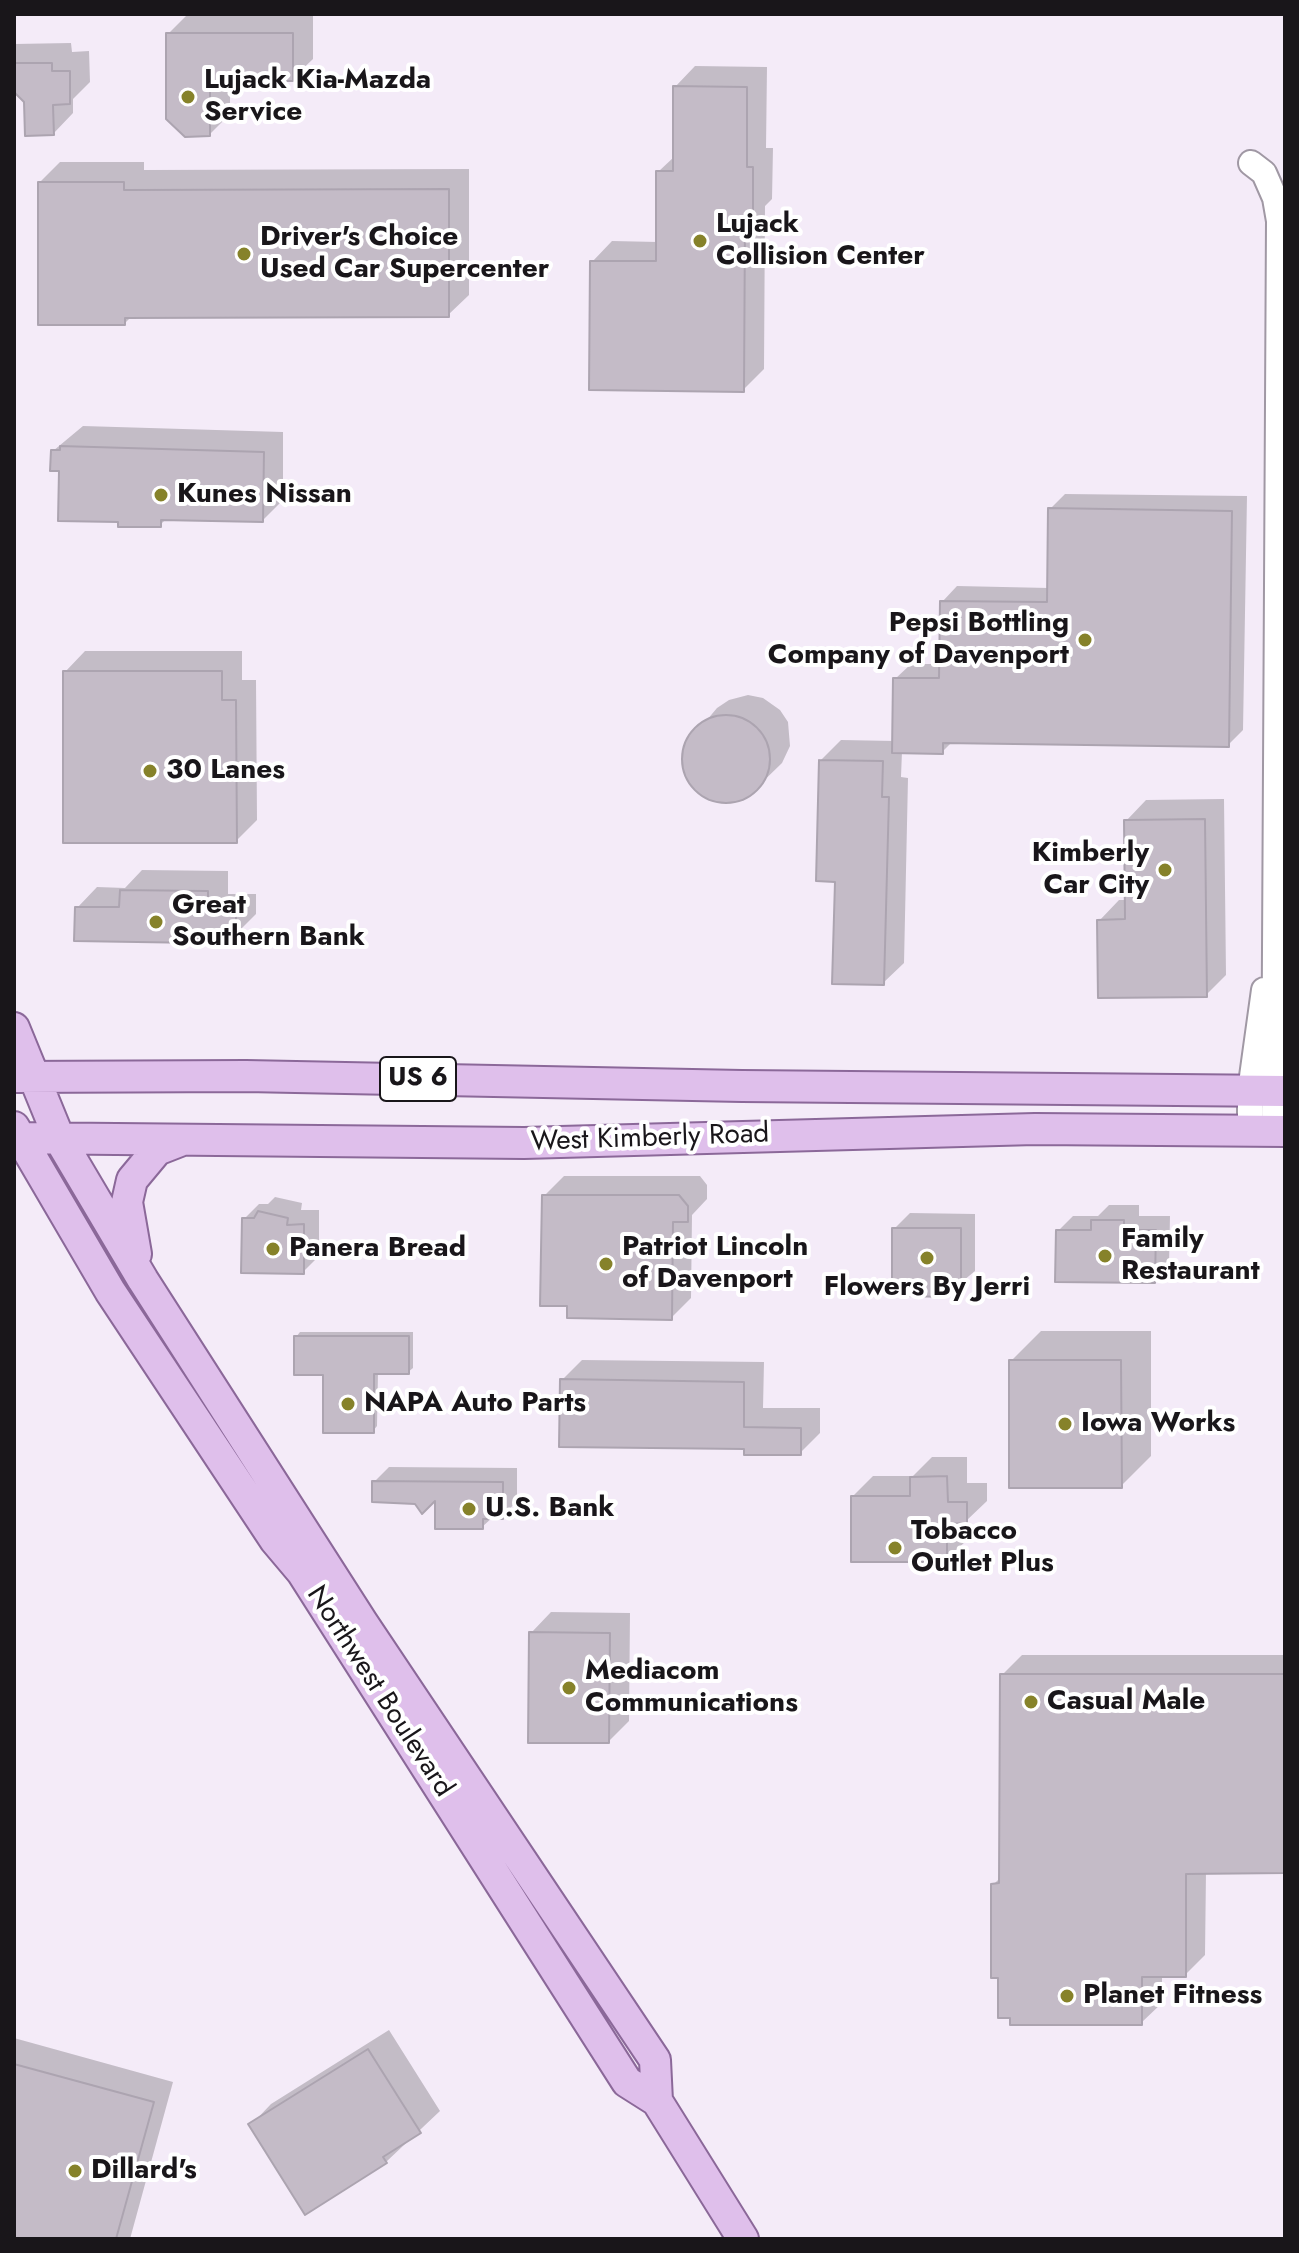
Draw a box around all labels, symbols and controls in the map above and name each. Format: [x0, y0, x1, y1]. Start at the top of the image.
place label: Lujack Kia-Mazda Service [204, 64, 431, 130]
marker: Lujack Kia-Mazda Service [179, 88, 197, 106]
place label: Lujack Collision Center [716, 208, 925, 274]
place label: Driver's Choice Used Car Supercenter [260, 221, 549, 287]
marker: Lujack Collision Center [691, 232, 709, 250]
marker: Driver's Choice Used Car Supercenter [235, 245, 253, 263]
place label: Kunes Nissan [177, 478, 352, 512]
marker: Kunes Nissan [152, 486, 170, 504]
place label: Pepsi Bottling Company of Davenport [768, 607, 1069, 673]
marker: Pepsi Bottling Company of Davenport [1076, 631, 1094, 649]
place label: 30 Lanes [166, 754, 285, 788]
marker: 30 Lanes [141, 762, 159, 780]
place label: Kimberly Car City [1032, 837, 1149, 903]
marker: Kimberly Car City [1156, 861, 1174, 879]
place label: Great Southern Bank [172, 889, 365, 955]
marker: Great Southern Bank [147, 913, 165, 931]
road number: US 6 [380, 1057, 456, 1101]
street label: West Kimberly Road [530, 1118, 770, 1160]
place label: Family Restaurant [1121, 1223, 1260, 1289]
place label: Patriot Lincoln of Davenport [622, 1231, 808, 1297]
place label: Panera Bread [289, 1232, 466, 1266]
marker: Panera Bread [264, 1240, 282, 1258]
marker: Family Restaurant [1096, 1247, 1114, 1265]
marker: Flowers By Jerri [918, 1249, 936, 1267]
marker: Patriot Lincoln of Davenport [597, 1255, 615, 1273]
place label: Flowers By Jerri [824, 1271, 1030, 1305]
place label: NAPA Auto Parts [364, 1387, 586, 1421]
marker: NAPA Auto Parts [339, 1395, 357, 1413]
place label: Iowa Works [1081, 1407, 1235, 1441]
marker: Iowa Works [1056, 1415, 1074, 1433]
place label: U.S. Bank [485, 1492, 614, 1526]
marker: U.S. Bank [460, 1500, 478, 1518]
place label: Tobacco Outlet Plus [911, 1515, 1054, 1581]
marker: Tobacco Outlet Plus [886, 1539, 904, 1557]
street label: Northwest Boulevard [298, 1580, 460, 1804]
place label: Mediacom Communications [585, 1655, 798, 1721]
marker: Mediacom Communications [560, 1679, 578, 1697]
place label: Casual Male [1047, 1685, 1205, 1719]
marker: Casual Male [1022, 1693, 1040, 1711]
place label: Planet Fitness [1083, 1979, 1262, 2013]
marker: Planet Fitness [1058, 1987, 1076, 2005]
place label: Dillard's [91, 2154, 197, 2188]
marker: Dillard's [66, 2162, 84, 2180]

